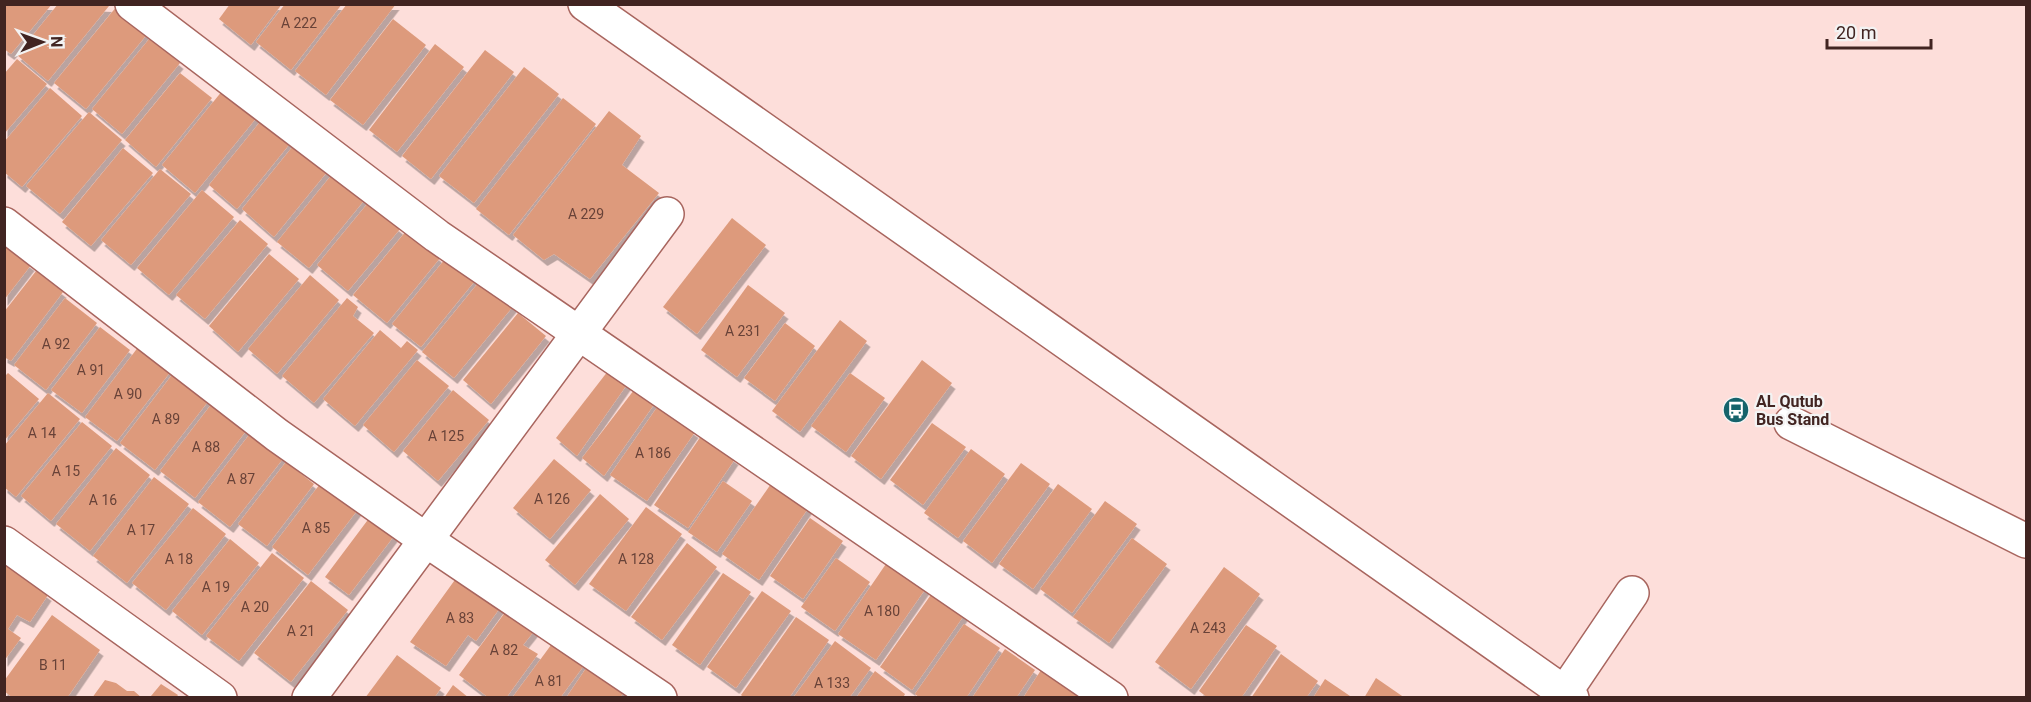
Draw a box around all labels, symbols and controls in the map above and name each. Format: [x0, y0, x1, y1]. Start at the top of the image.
north arrow [12, 12, 72, 72]
scale bar [1827, 12, 1930, 50]
house number: A 222 [281, 15, 317, 31]
text: 20 m [1836, 22, 1876, 43]
text: N [47, 36, 66, 48]
house number: A 229 [568, 206, 604, 222]
house number: A 231 [725, 323, 761, 339]
house number: A 92 [42, 336, 70, 352]
house number: A 91 [77, 362, 105, 378]
house number: A 90 [114, 386, 142, 402]
place label: AL Qutub Bus Stand [1756, 392, 1829, 429]
bus stop icon: AL Qutub Bus Stand [1721, 395, 1751, 425]
house number: A 89 [152, 411, 180, 427]
house number: A 14 [28, 425, 56, 441]
house number: A 125 [428, 428, 464, 444]
house number: A 88 [192, 439, 220, 455]
house number: A 186 [635, 445, 671, 461]
house number: A 15 [52, 463, 80, 479]
house number: A 87 [227, 471, 255, 487]
house number: A 126 [534, 491, 570, 507]
house number: A 16 [89, 492, 117, 508]
house number: A 85 [302, 520, 330, 536]
house number: A 17 [127, 522, 155, 538]
house number: A 18 [165, 551, 193, 567]
house number: A 128 [618, 551, 654, 567]
house number: A 19 [202, 579, 230, 595]
house number: A 20 [241, 599, 269, 615]
house number: A 180 [864, 603, 900, 619]
house number: A 83 [446, 610, 474, 626]
house number: A 243 [1190, 620, 1226, 636]
house number: A 21 [287, 623, 315, 639]
house number: A 82 [490, 642, 518, 658]
house number: B 11 [39, 657, 67, 673]
house number: A 81 [535, 673, 563, 689]
house number: A 133 [814, 675, 850, 691]

